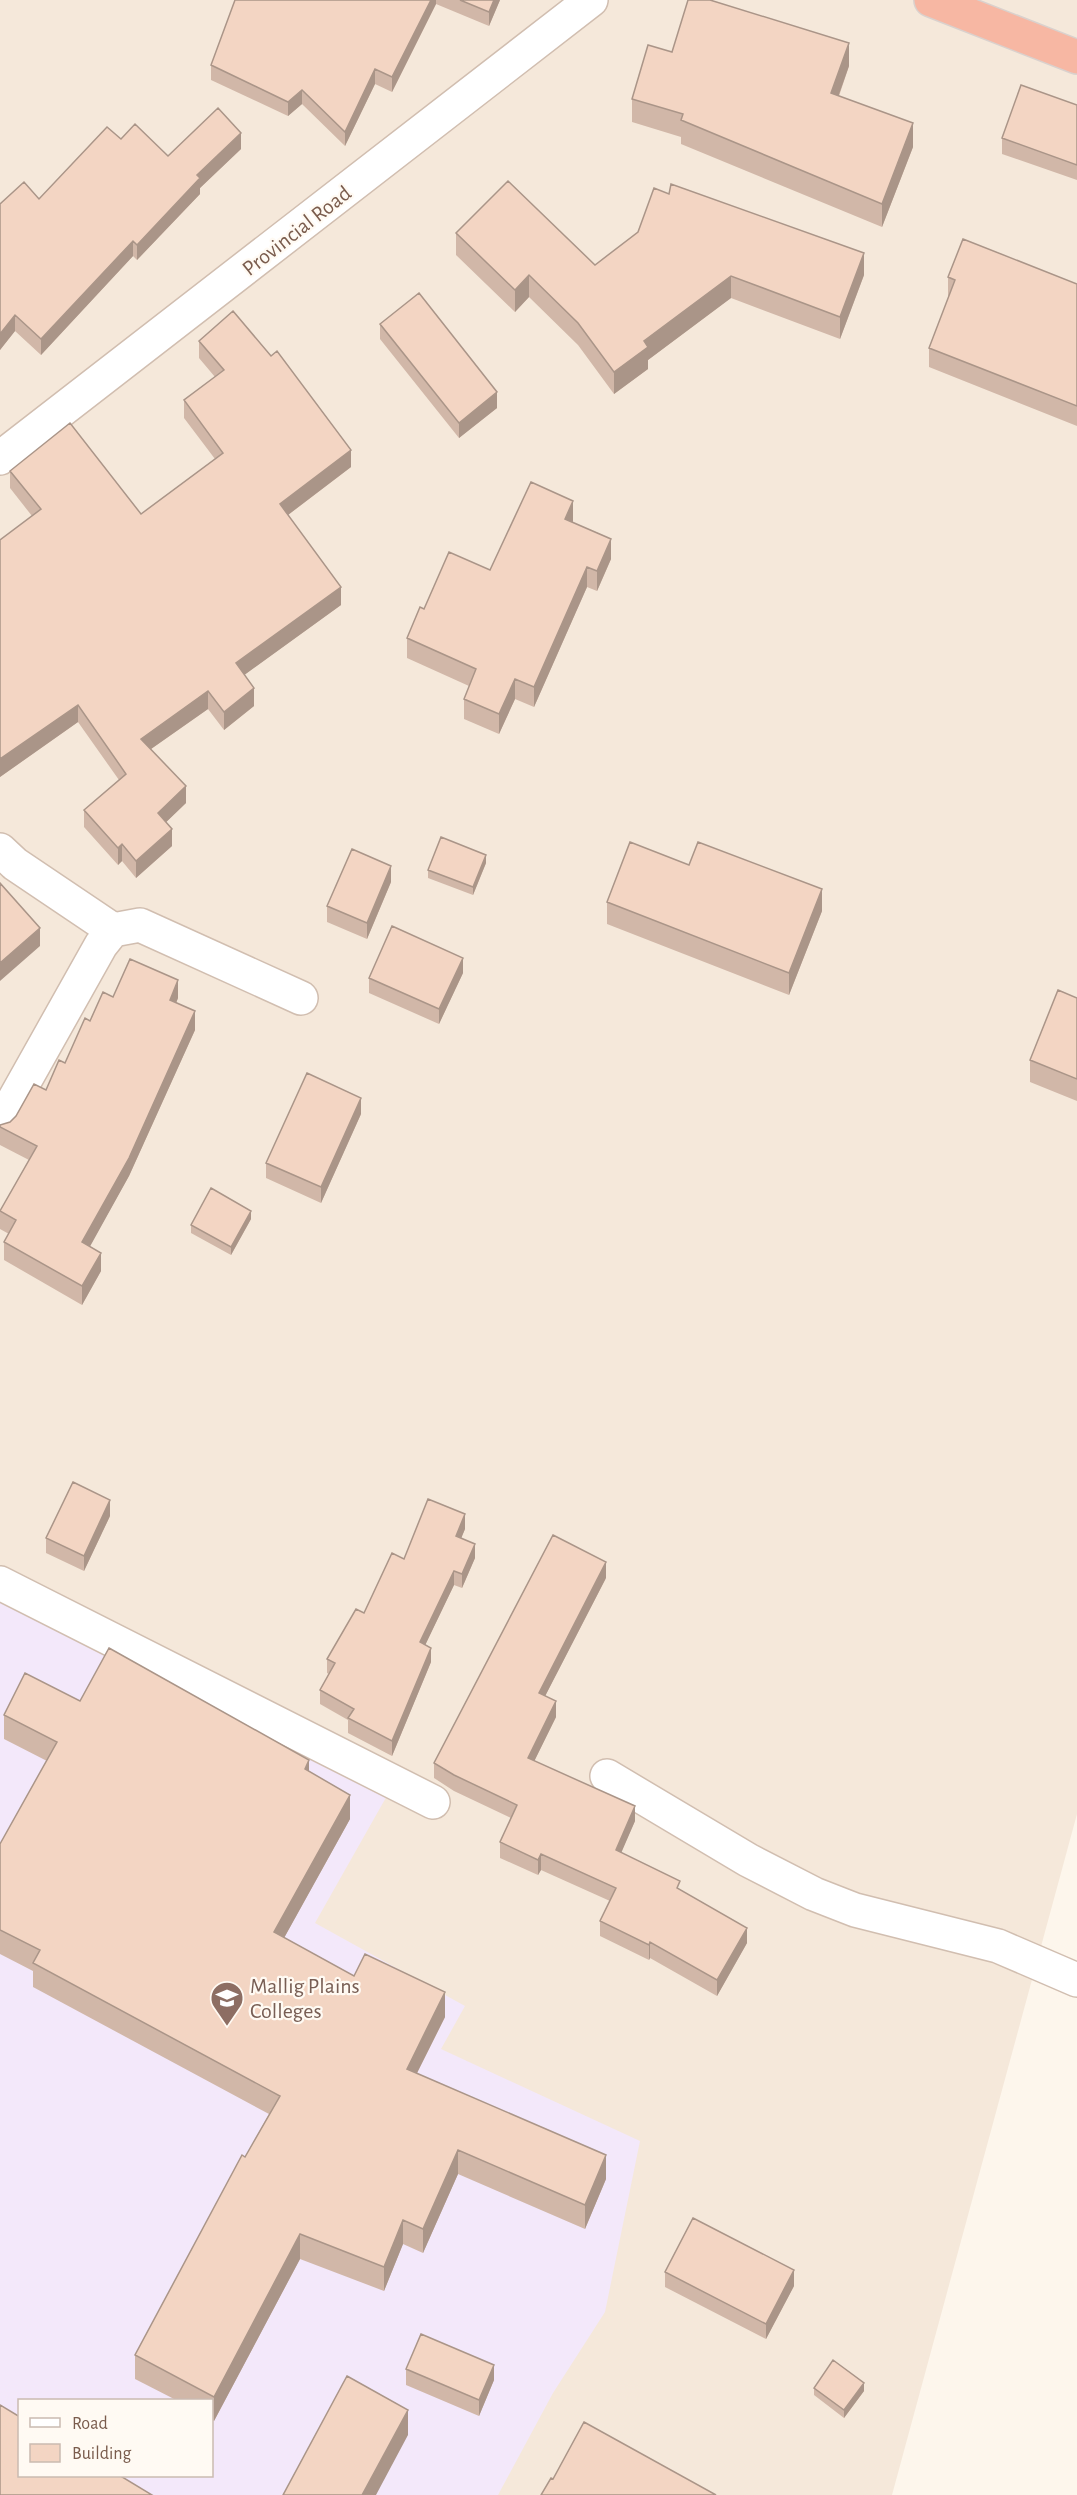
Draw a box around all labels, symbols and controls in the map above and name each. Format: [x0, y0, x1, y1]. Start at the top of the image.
street label: Provincial Road [238, 182, 355, 280]
place label: Mallig Plains Colleges [250, 1975, 360, 2022]
school or university icon: Mallig Plains Colleges [209, 1980, 245, 2027]
legend [18, 2399, 213, 2477]
text: Road [72, 2415, 108, 2433]
text: Building [72, 2445, 132, 2463]

